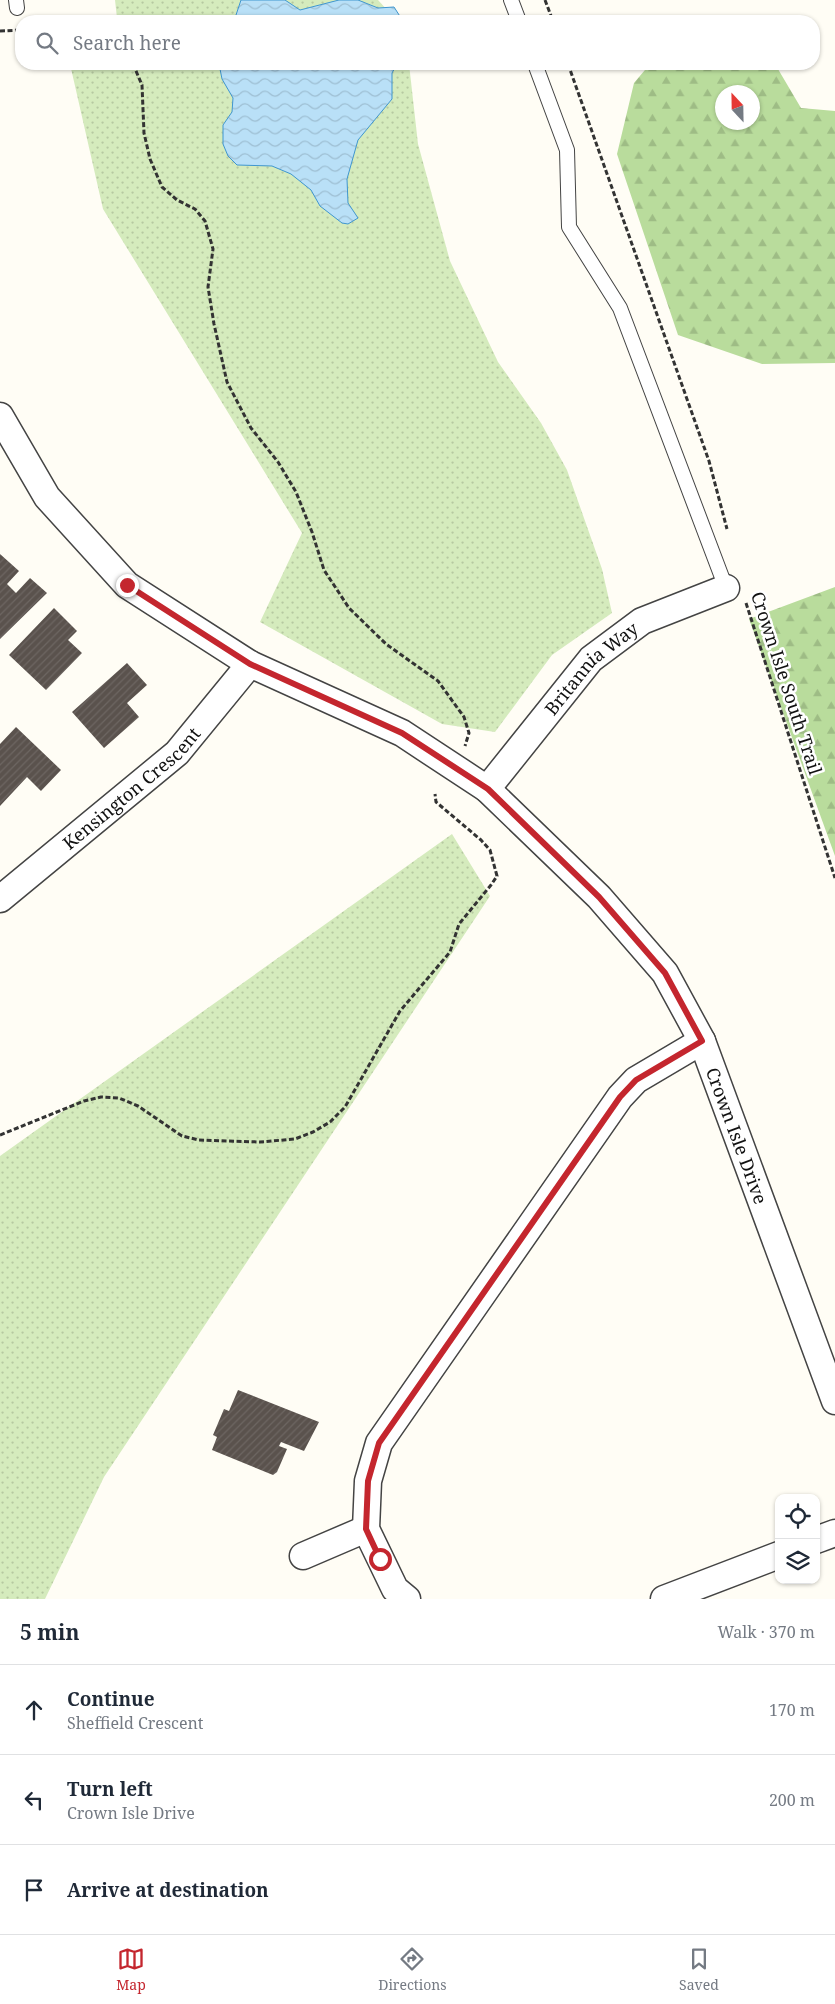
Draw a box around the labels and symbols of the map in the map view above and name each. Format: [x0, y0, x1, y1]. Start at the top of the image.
north arrow [715, 85, 760, 130]
route end [116, 574, 139, 597]
street label: Crown Isle South Trail [746, 588, 828, 778]
street label: Britannia Way [539, 616, 643, 720]
street label: Kensington Crescent [57, 722, 206, 855]
street label: Crown Isle Drive [701, 1064, 773, 1207]
route start [369, 1548, 392, 1571]

